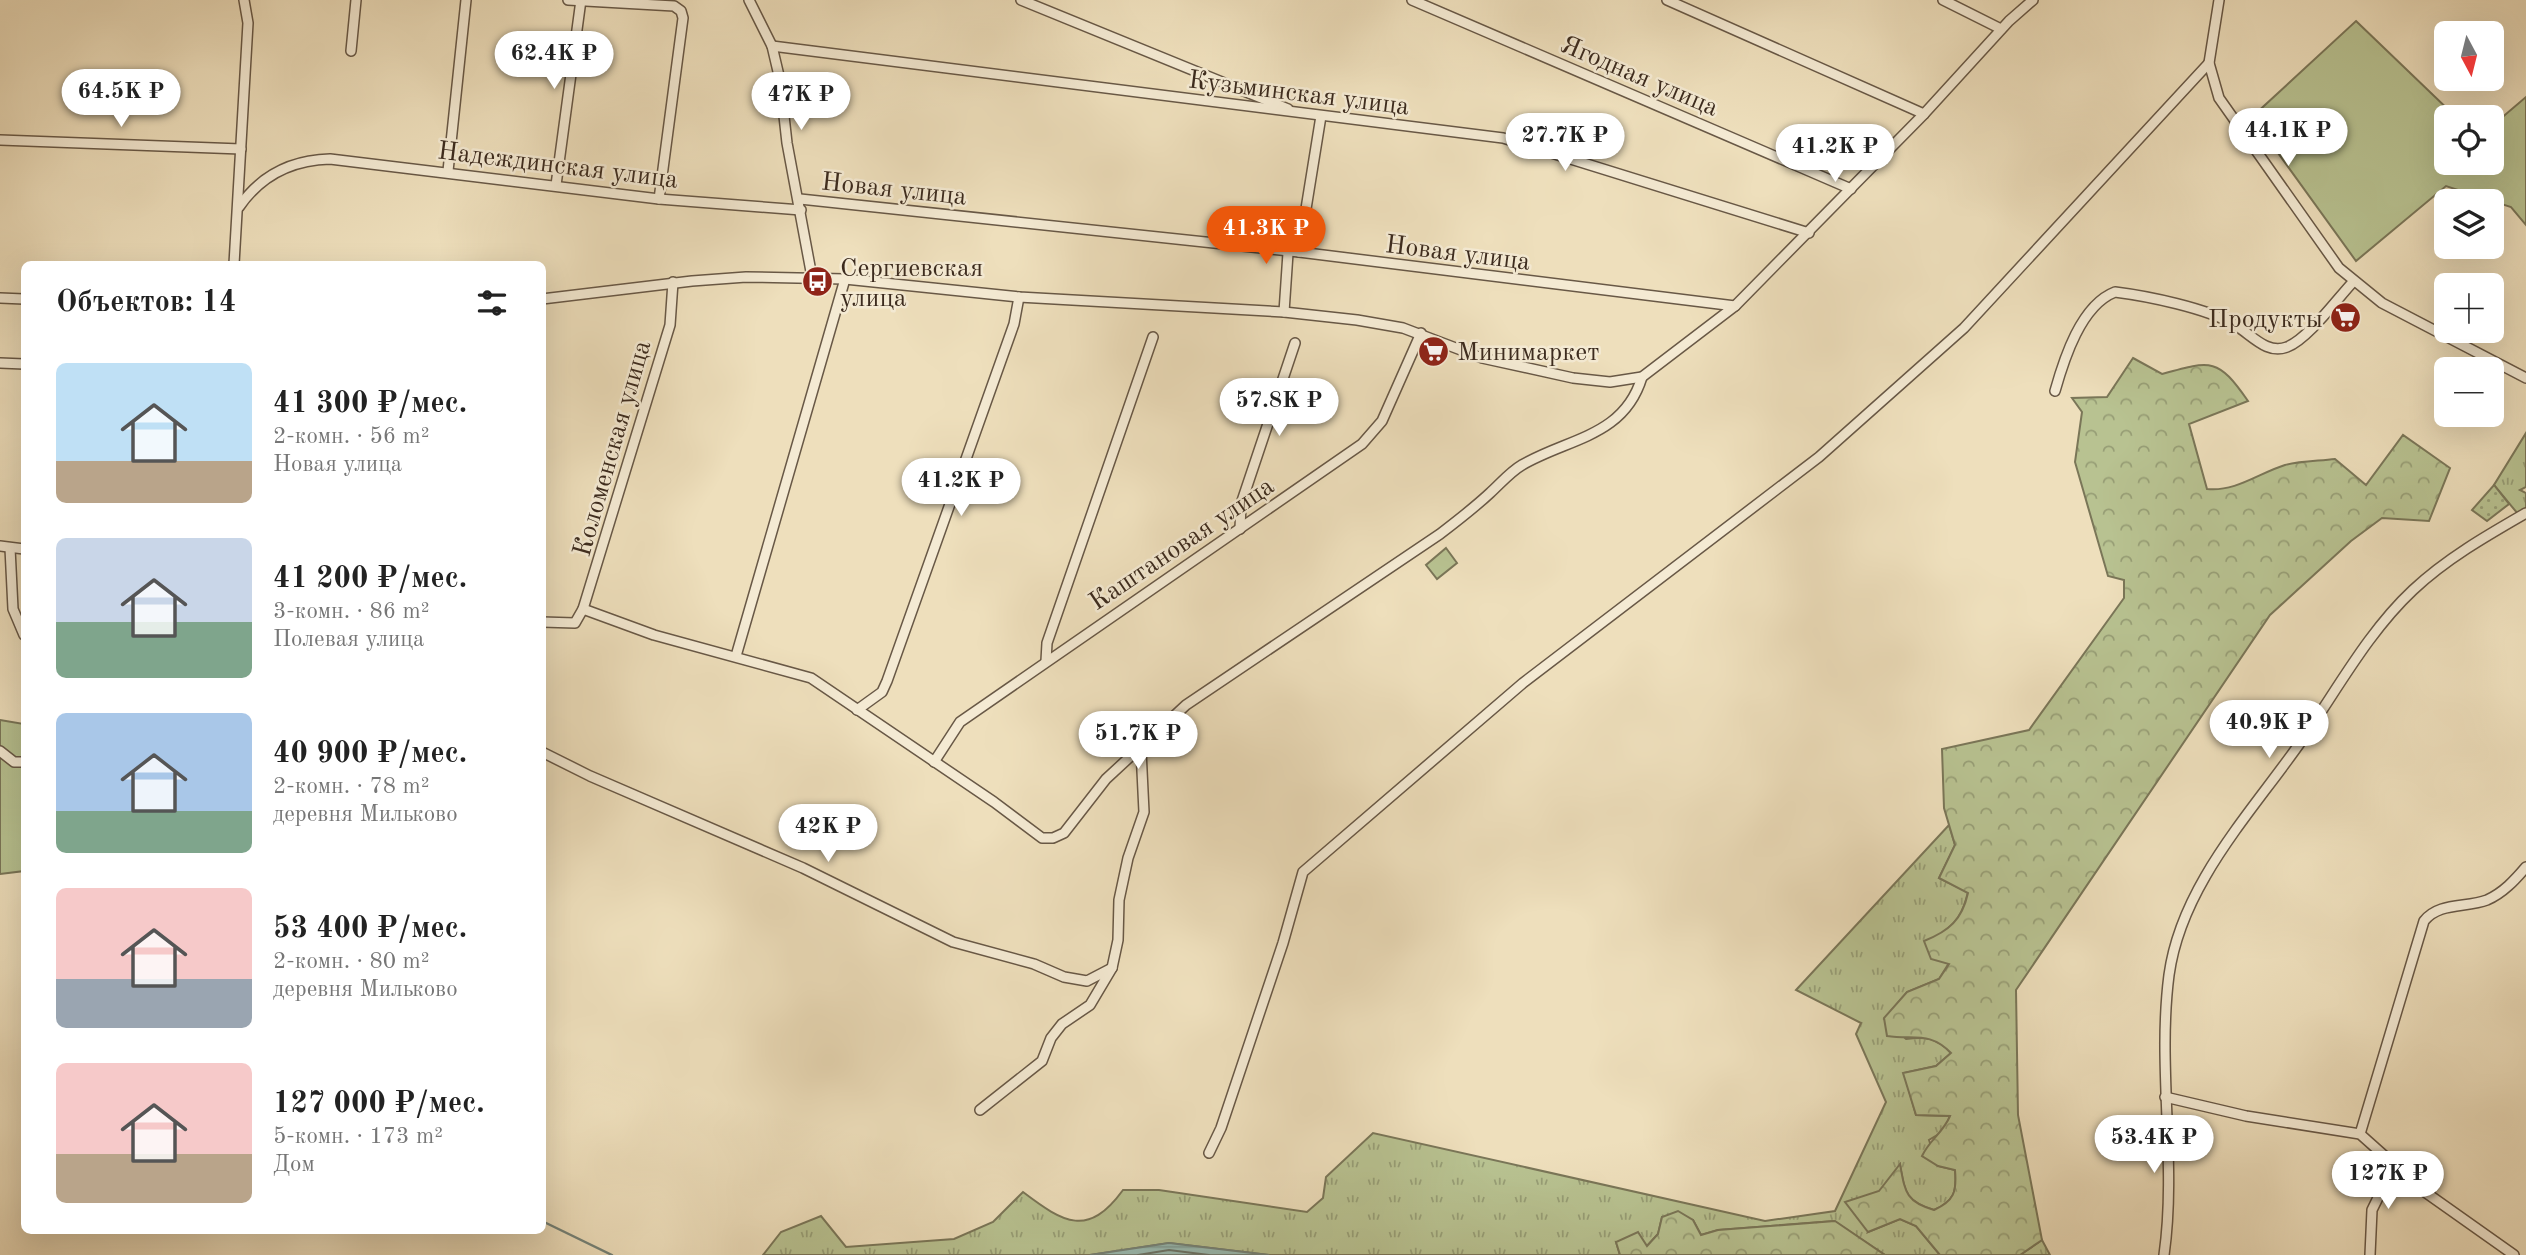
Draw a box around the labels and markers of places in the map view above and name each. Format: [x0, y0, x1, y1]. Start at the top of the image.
pin: 62.4K ₽ [489, 32, 619, 91]
pin: 64.5K ₽ [56, 69, 186, 129]
pin: 47K ₽ [752, 72, 850, 132]
pin: 44.1K ₽ [2223, 108, 2353, 168]
pin: 27.7K ₽ [1500, 114, 1630, 173]
pin: 41.2K ₽ [1770, 124, 1900, 184]
pin: 41.3K ₽ [1201, 206, 1331, 266]
place label: Сергиевская улица [840, 256, 983, 312]
bus stop icon: Сергиевская улица [800, 265, 834, 299]
supermarket icon: Продукты [2329, 301, 2363, 335]
place label: Продукты [2208, 307, 2323, 333]
supermarket icon: Минимаркет [1417, 334, 1451, 368]
place label: Минимаркет [1457, 340, 1600, 366]
pin: 57.8K ₽ [1214, 378, 1344, 438]
pin: 41.2K ₽ [896, 458, 1026, 518]
pin: 40.9K ₽ [2204, 700, 2334, 760]
pin: 51.7K ₽ [1073, 712, 1203, 771]
pin: 42K ₽ [779, 804, 877, 864]
pin: 53.4K ₽ [2089, 1116, 2219, 1175]
pin: 127K ₽ [2331, 1152, 2445, 1211]

